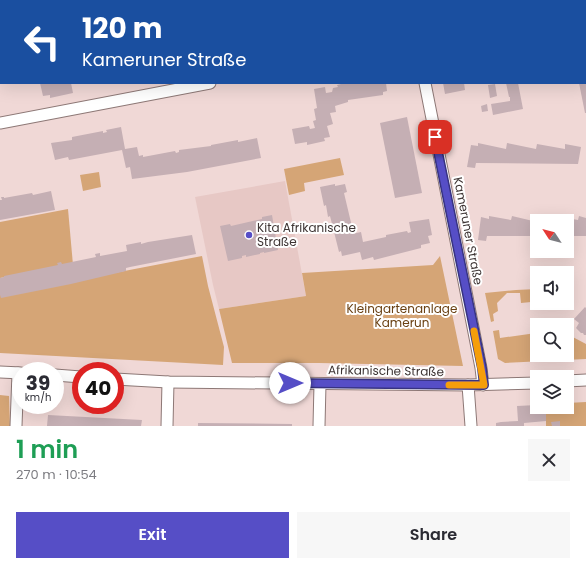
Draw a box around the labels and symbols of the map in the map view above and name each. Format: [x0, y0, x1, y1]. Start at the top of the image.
pin [418, 120, 452, 154]
street label: Kameruner Straße [450, 175, 487, 286]
north arrow [530, 214, 574, 258]
place label: Kita Afrikanische Straße [257, 219, 356, 250]
marker: Kita Afrikanische Straße [244, 230, 254, 240]
park label: Kleingartenanlage Kamerun [347, 300, 457, 331]
street label: Afrikanische Straße [328, 361, 444, 380]
speed limit sign: 40 [72, 362, 124, 414]
position arrow [269, 362, 311, 404]

